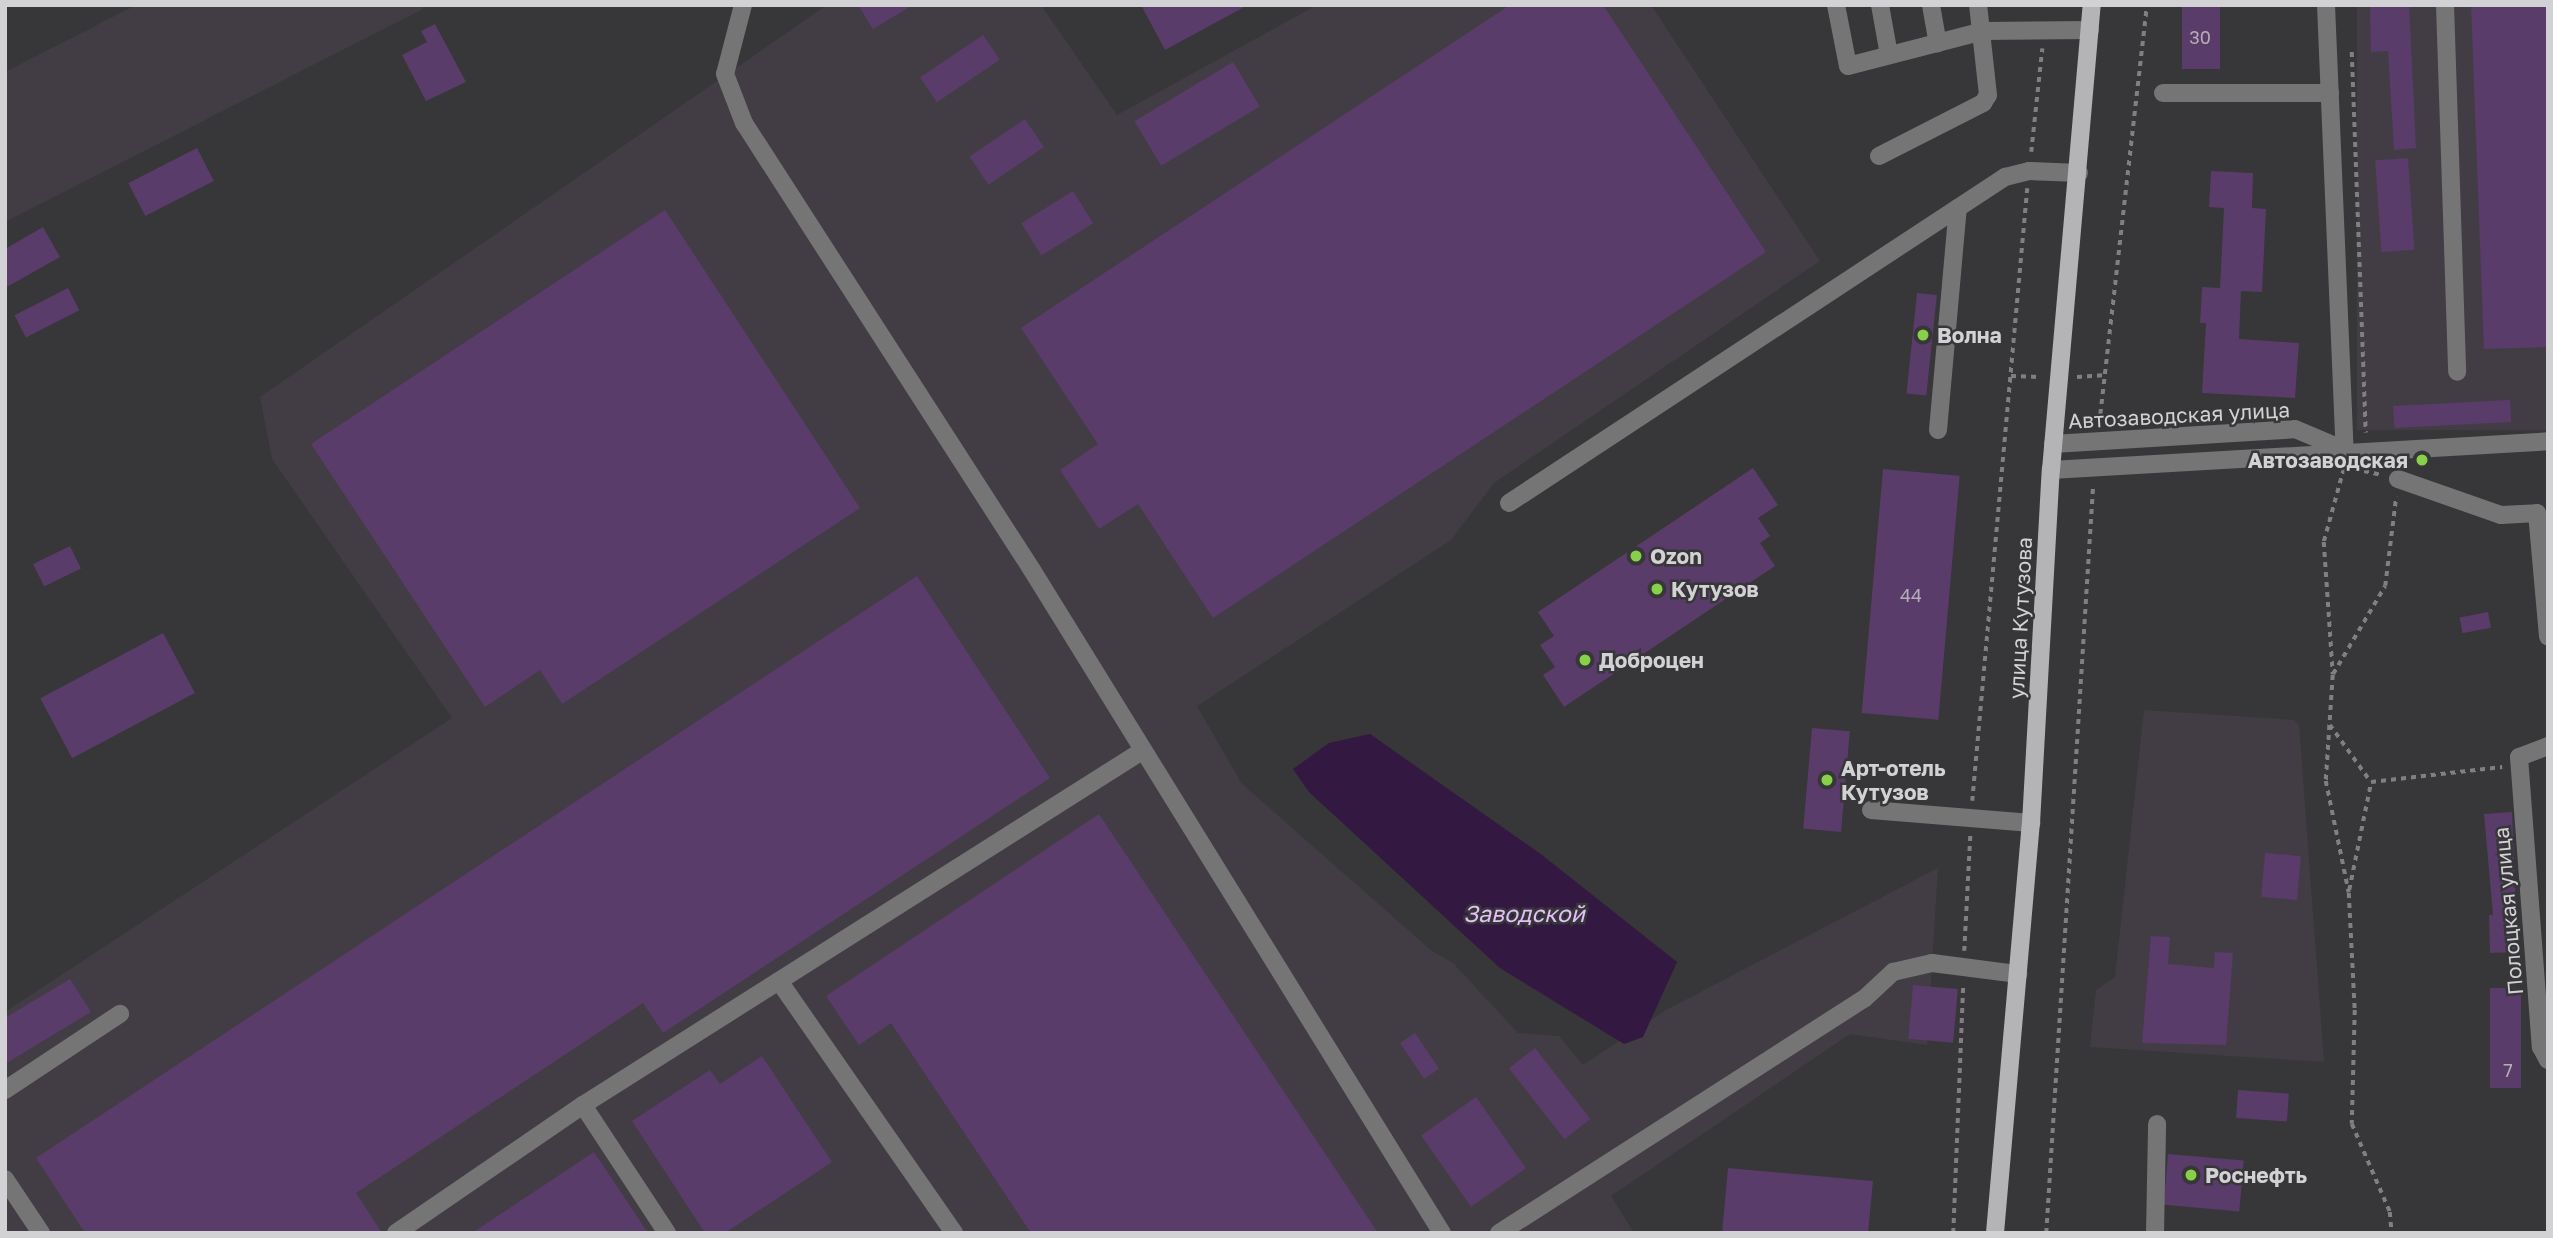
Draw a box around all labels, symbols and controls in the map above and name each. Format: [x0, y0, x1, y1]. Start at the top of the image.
house number: 30 [2189, 26, 2211, 48]
place label: Волна [1937, 322, 2002, 348]
marker: Волна [1915, 327, 1931, 343]
street label: Автозаводская улица [2067, 397, 2291, 433]
place label: Автозаводская [2248, 447, 2408, 473]
marker: Автозаводская [2414, 452, 2430, 468]
street label: улица Кутузова [2003, 536, 2037, 700]
place label: Ozon [1650, 543, 1702, 569]
marker: Ozon [1628, 548, 1644, 564]
place label: Кутузов [1671, 576, 1759, 602]
marker: Кутузов [1649, 581, 1665, 597]
house number: 44 [1900, 584, 1922, 606]
place label: Доброцен [1599, 647, 1704, 673]
marker: Доброцен [1577, 652, 1593, 668]
place label: Арт-отель Кутузов [1841, 755, 1945, 805]
marker: Арт-отель Кутузов [1819, 772, 1835, 788]
street label: Полоцкая улица [2488, 826, 2528, 996]
water label: Заводской [1463, 899, 1585, 927]
house number: 7 [2503, 1059, 2513, 1081]
place label: Роснефть [2205, 1162, 2307, 1188]
marker: Роснефть [2183, 1167, 2199, 1183]

